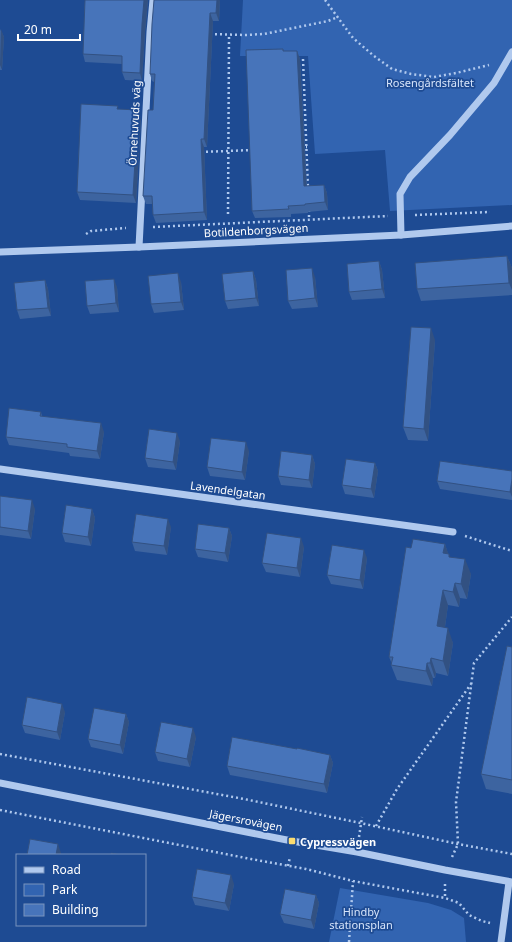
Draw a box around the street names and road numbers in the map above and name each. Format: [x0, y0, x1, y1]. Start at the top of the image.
street label: Örnehuvuds väg [124, 80, 144, 166]
street label: Botildenborgsvägen [203, 220, 309, 240]
street label: Lavendelgatan [189, 477, 267, 503]
street label: Jägersrovägen [207, 805, 284, 834]

